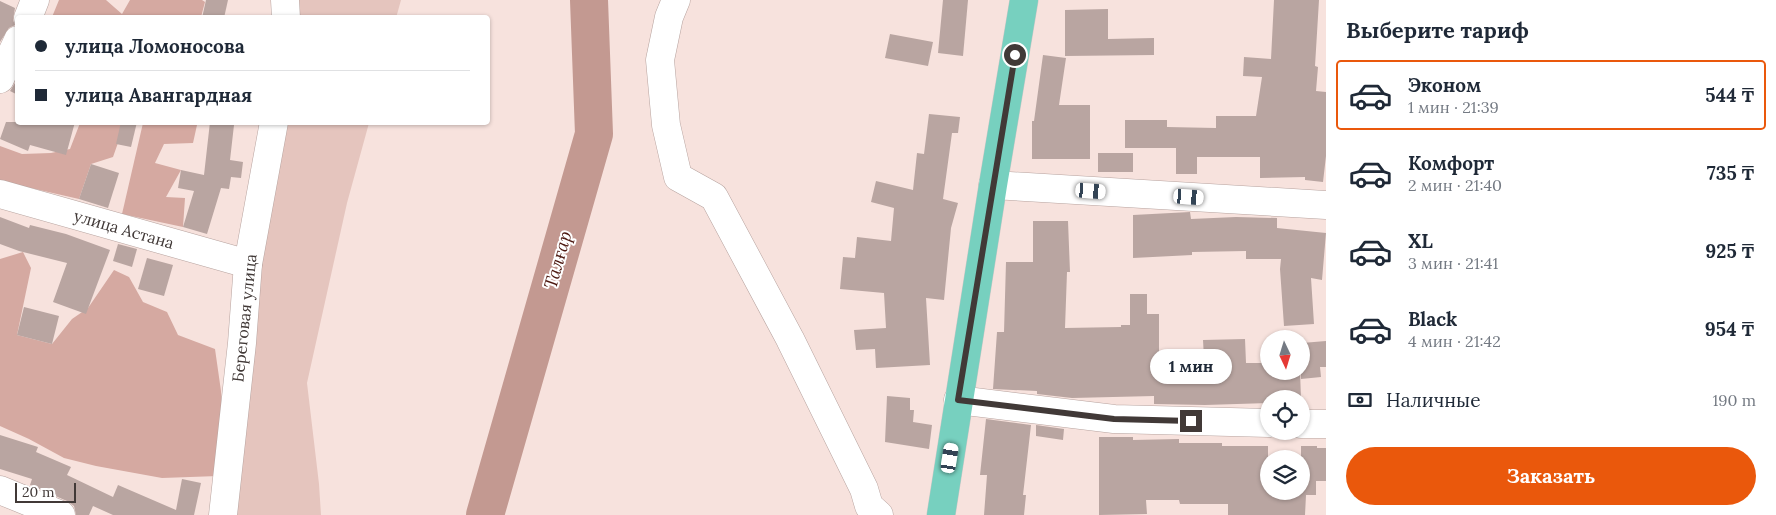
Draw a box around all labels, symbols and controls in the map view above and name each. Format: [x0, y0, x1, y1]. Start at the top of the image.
text: Выберите тариф [1346, 16, 1529, 44]
text: улица Ломоносова [65, 34, 245, 58]
route start [1004, 44, 1026, 66]
icon: car [1348, 73, 1393, 118]
text: Эконом [1408, 73, 1481, 97]
text: улица Авангардная [65, 83, 252, 107]
text: 544 ₸ [1705, 83, 1754, 107]
text: 1 мин · 21:39 [1408, 97, 1499, 117]
icon: car [1348, 151, 1393, 196]
text: Комфорт [1408, 151, 1494, 175]
text: 735 ₸ [1707, 161, 1754, 185]
text: 2 мин · 21:40 [1408, 175, 1502, 195]
car [1075, 182, 1106, 200]
car [1173, 188, 1204, 206]
street label: улица Астана [72, 205, 176, 253]
water label: Талғар [538, 228, 577, 291]
icon: car [1348, 229, 1393, 274]
text: XL [1408, 229, 1433, 253]
text: 925 ₸ [1705, 239, 1754, 263]
street label: Береговая улица [227, 253, 261, 383]
text: 3 мин · 21:41 [1408, 253, 1498, 273]
icon: car [1348, 307, 1393, 352]
text: Black [1408, 307, 1457, 331]
text: 954 ₸ [1705, 317, 1754, 341]
north arrow [1260, 330, 1310, 380]
map controls [1260, 330, 1310, 500]
text: 4 мин · 21:42 [1408, 331, 1501, 351]
callout: 1 мин [1150, 348, 1232, 384]
text: 1 мин [1169, 356, 1213, 376]
icon: cash [1346, 386, 1374, 414]
text: Наличные [1386, 388, 1480, 412]
button: locate [1260, 390, 1310, 440]
text: 190 m [1712, 390, 1756, 410]
route end [1180, 410, 1202, 432]
car [940, 442, 959, 474]
button: Заказать [1346, 447, 1756, 505]
button: layers [1260, 450, 1310, 500]
scale bar [15, 480, 76, 503]
text: 20 m [22, 483, 54, 501]

